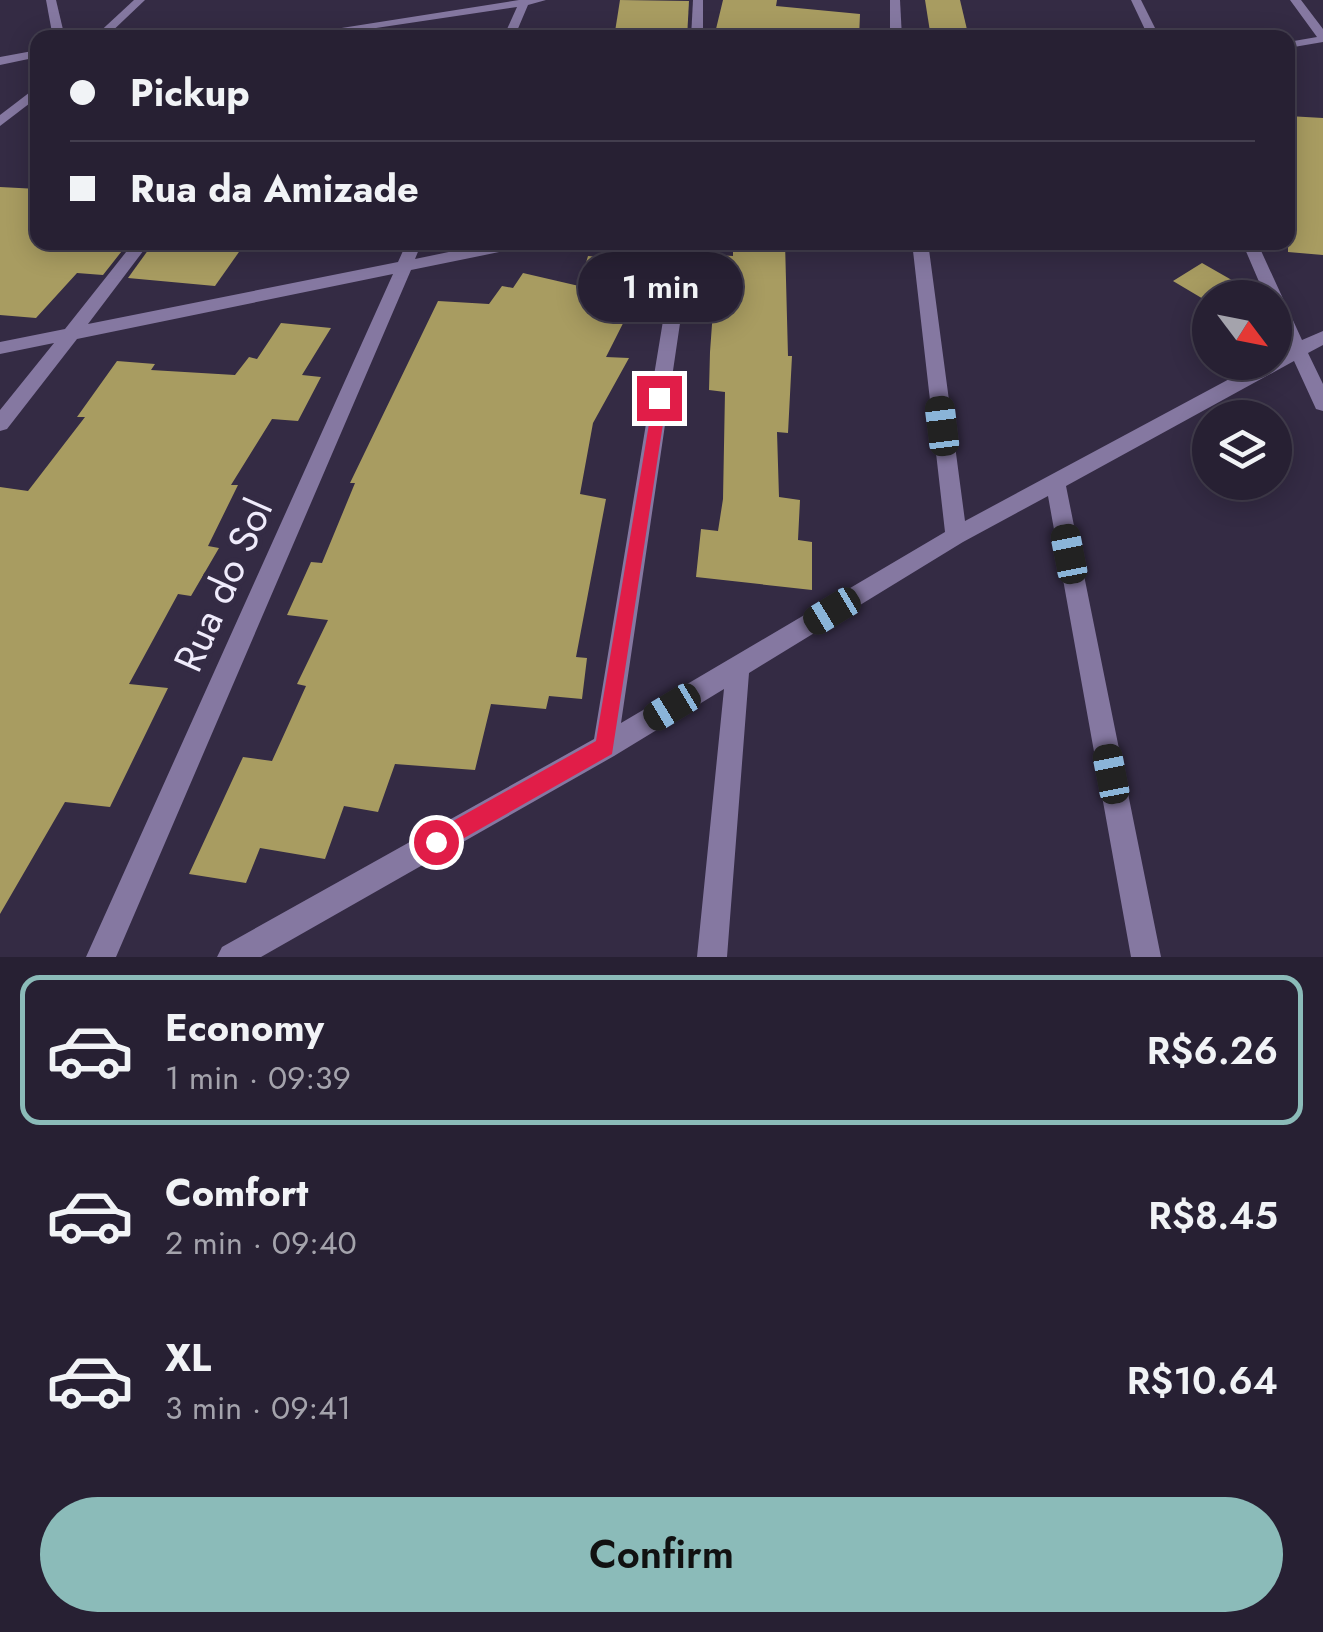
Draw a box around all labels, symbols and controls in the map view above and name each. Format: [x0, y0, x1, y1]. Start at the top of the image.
text: Pickup [130, 65, 250, 120]
text: Rua da Amizade [130, 161, 419, 216]
callout: 1 min [576, 253, 742, 323]
text: 1 min [622, 264, 699, 310]
north arrow [1192, 280, 1292, 380]
map controls [1192, 280, 1292, 500]
route end [637, 376, 682, 421]
car [923, 394, 961, 458]
button: layers [1192, 400, 1292, 500]
street label: Rua do Sol [159, 489, 287, 681]
car [1049, 522, 1089, 586]
car [799, 583, 865, 639]
car [639, 679, 705, 735]
car [1091, 742, 1131, 806]
route start [414, 820, 459, 865]
text: Economy [165, 1000, 324, 1055]
icon: car [45, 1005, 135, 1095]
text: R$6.26 [1147, 1023, 1278, 1078]
text: 1 min · 09:39 [165, 1055, 351, 1101]
text: Comfort [165, 1165, 308, 1220]
icon: car [45, 1170, 135, 1260]
text: R$8.45 [1148, 1188, 1278, 1243]
text: 2 min · 09:40 [165, 1220, 357, 1266]
text: XL [165, 1330, 211, 1385]
icon: car [45, 1335, 135, 1425]
text: R$10.64 [1127, 1353, 1278, 1408]
text: 3 min · 09:41 [165, 1385, 351, 1431]
button: Confirm [40, 1497, 1283, 1612]

